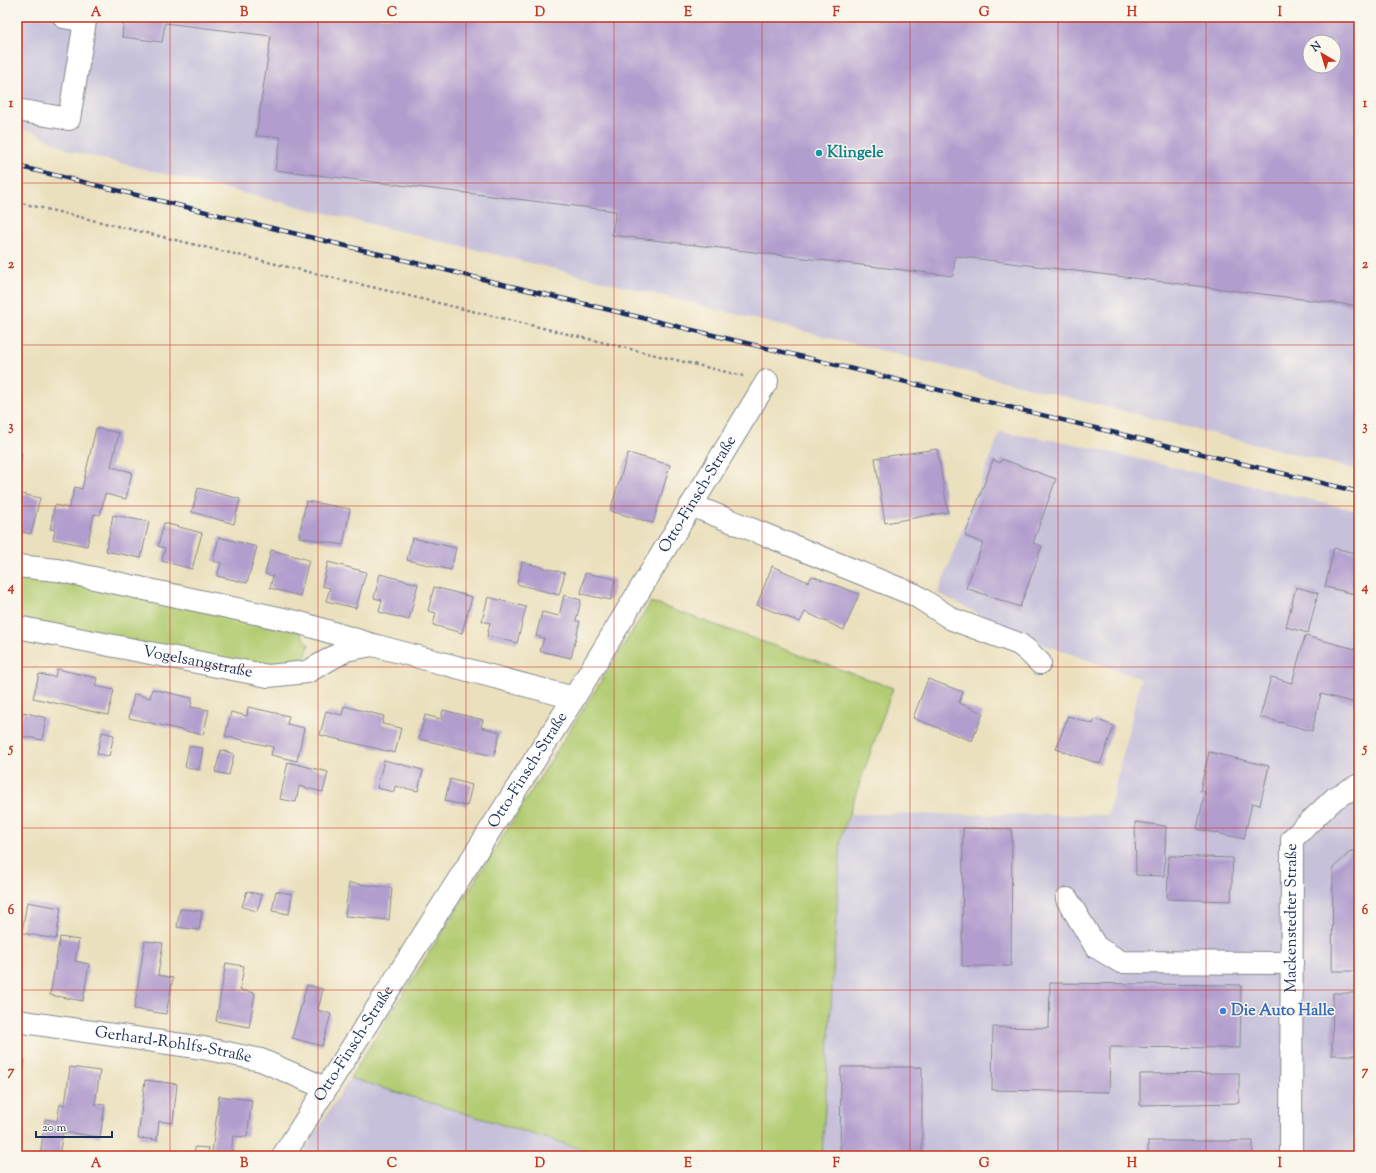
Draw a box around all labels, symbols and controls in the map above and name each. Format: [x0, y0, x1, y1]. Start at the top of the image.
text: A [91, 4, 102, 22]
text: B [240, 4, 249, 22]
text: C [387, 4, 397, 22]
text: D [535, 4, 545, 22]
text: E [684, 4, 692, 22]
text: F [832, 4, 840, 22]
text: G [979, 4, 990, 22]
text: H [1127, 4, 1138, 22]
text: I [1278, 4, 1283, 22]
north arrow [1302, 34, 1342, 74]
text: N [1307, 38, 1325, 57]
text: 1 [9, 95, 14, 113]
text: 1 [1363, 95, 1368, 113]
place label: Klingele [827, 142, 884, 165]
marker: Klingele [814, 148, 824, 158]
text: 2 [8, 256, 15, 274]
text: 2 [1362, 256, 1369, 274]
text: 3 [8, 418, 14, 436]
text: 3 [1362, 418, 1368, 436]
street label: Otto-Finsch-Straße [653, 431, 743, 558]
text: 4 [7, 579, 15, 597]
text: 4 [1361, 579, 1369, 597]
street label: Vogelsangstraße [141, 640, 255, 684]
street label: Otto-Finsch-Straße [482, 708, 574, 833]
text: 5 [8, 740, 14, 758]
text: 5 [1362, 740, 1368, 758]
street label: Mackenstedter Straße [1280, 843, 1303, 993]
text: 6 [8, 902, 15, 920]
text: 6 [1362, 902, 1369, 920]
street label: Otto-Finsch-Straße [309, 981, 400, 1106]
place label: Die Auto Halle [1231, 1000, 1335, 1023]
marker: Die Auto Halle [1218, 1006, 1228, 1016]
street label: Gerhard-Rohlfs-Straße [93, 1021, 254, 1069]
text: 7 [8, 1063, 15, 1081]
text: 7 [1362, 1063, 1369, 1081]
scale bar [36, 1113, 112, 1139]
text: 20 m [42, 1119, 67, 1137]
text: A [91, 1155, 102, 1173]
text: B [240, 1155, 249, 1173]
text: C [387, 1155, 397, 1173]
text: D [535, 1155, 545, 1173]
text: E [684, 1155, 692, 1173]
text: F [832, 1155, 840, 1173]
text: G [979, 1155, 990, 1173]
text: H [1127, 1155, 1138, 1173]
text: I [1278, 1155, 1283, 1173]

